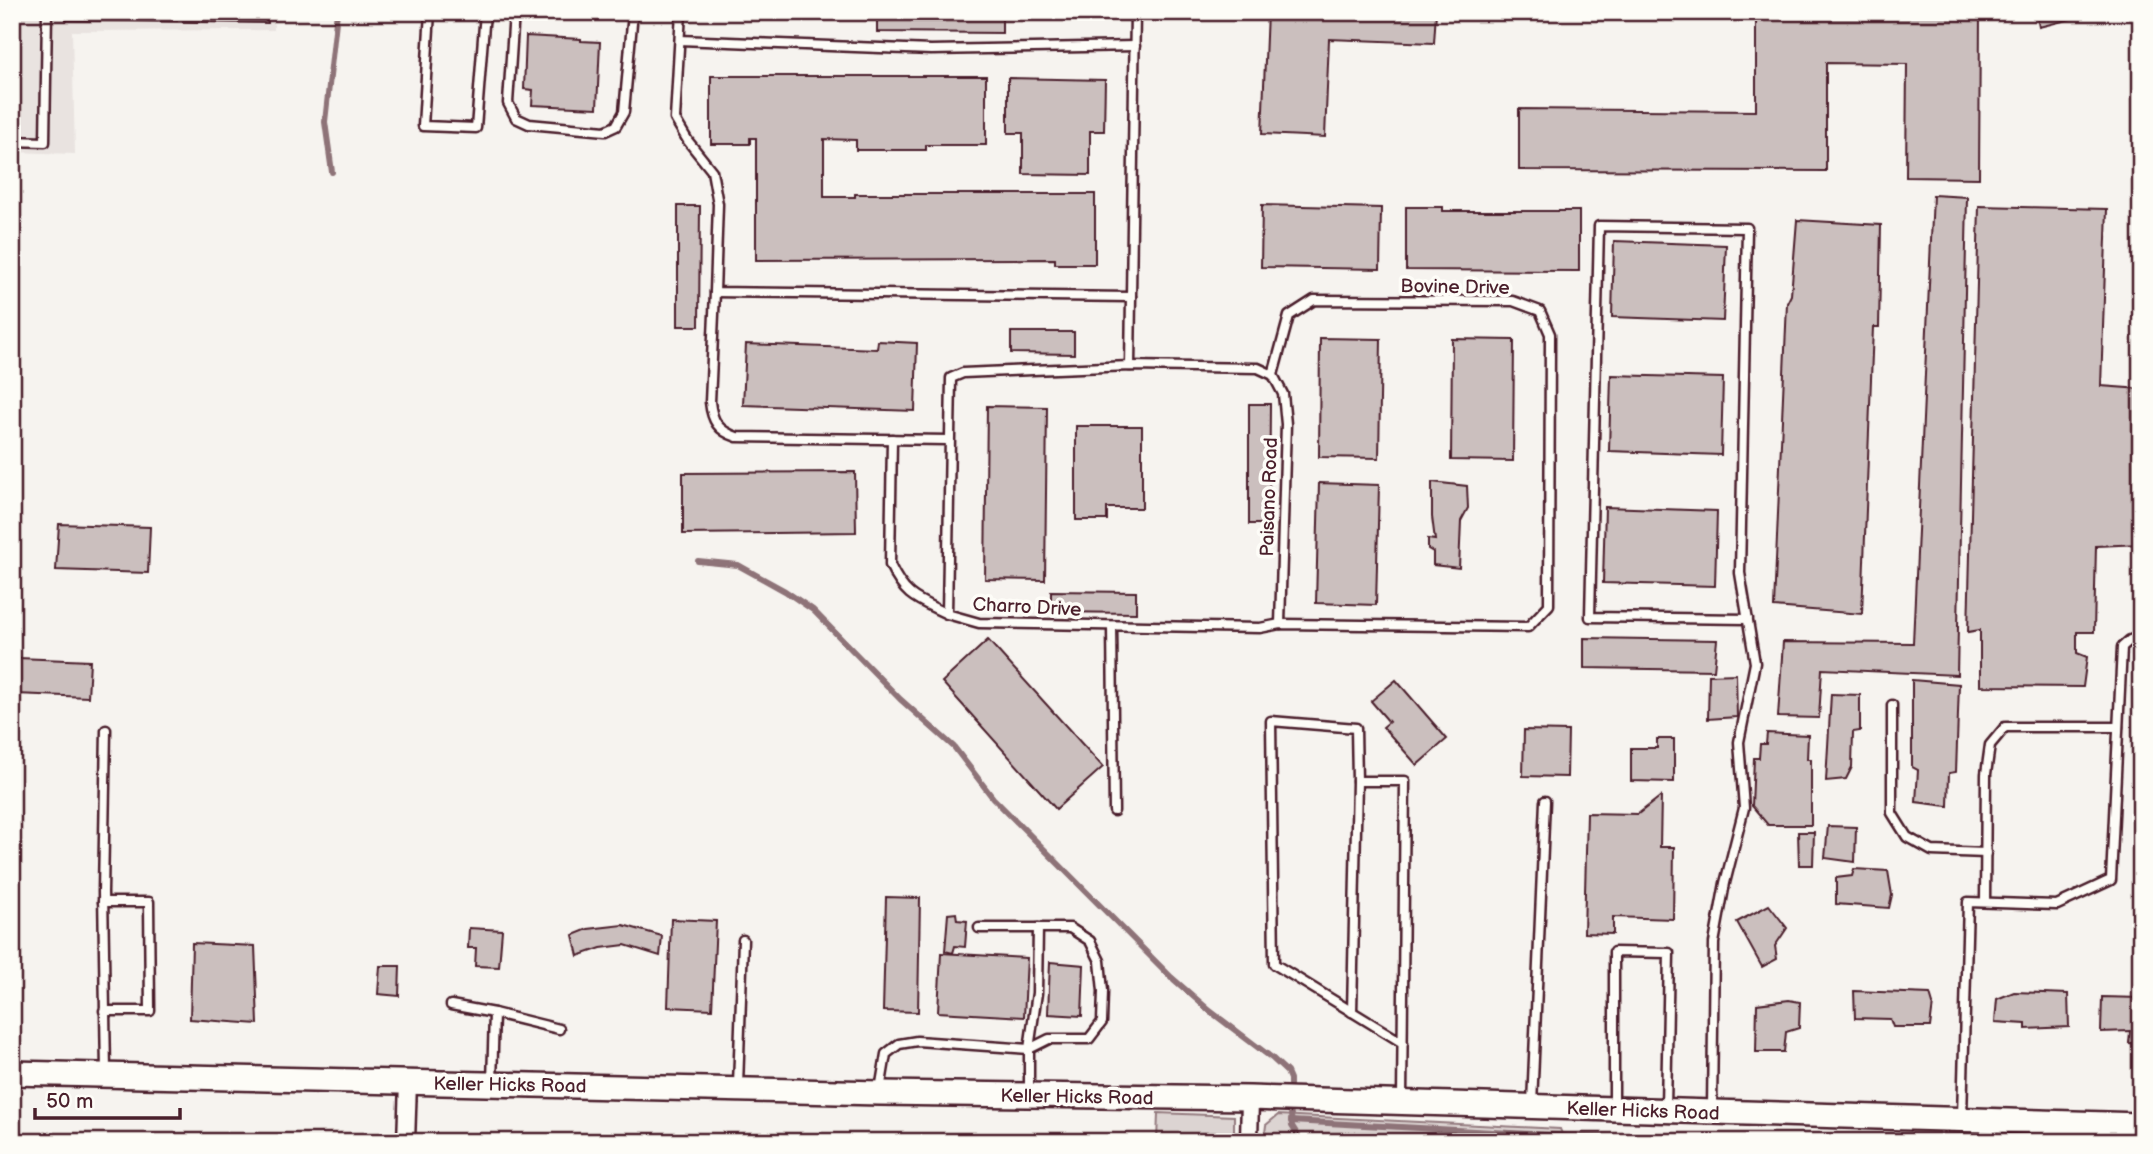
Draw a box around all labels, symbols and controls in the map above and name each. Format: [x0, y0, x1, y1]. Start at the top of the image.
street label: Bovine Drive [1400, 275, 1510, 300]
street label: Paisano Road [1256, 437, 1283, 557]
street label: Charro Drive [972, 593, 1082, 622]
street label: Keller Hicks Road [433, 1073, 587, 1098]
scale bar [35, 1077, 180, 1121]
street label: Keller Hicks Road [1000, 1085, 1154, 1110]
text: 50 m [46, 1089, 93, 1114]
street label: Keller Hicks Road [1566, 1097, 1720, 1126]

